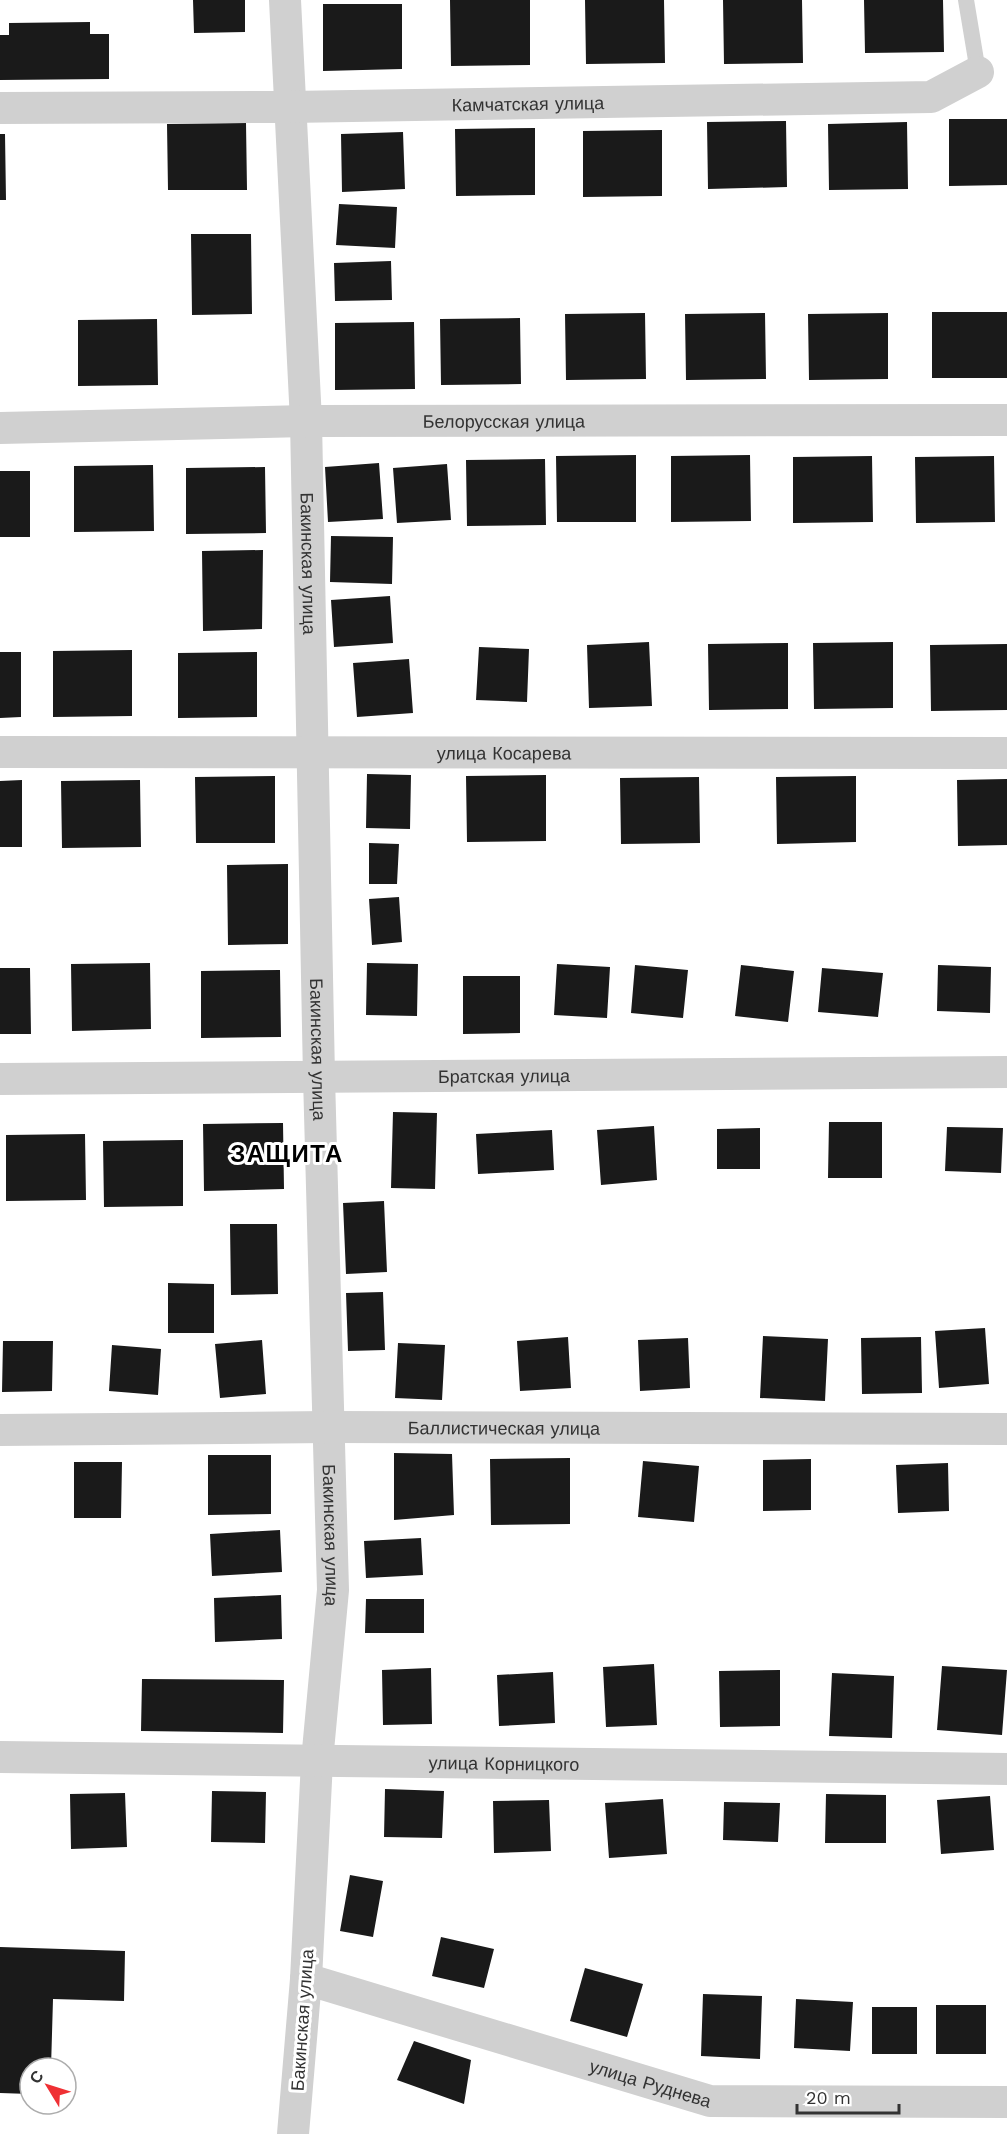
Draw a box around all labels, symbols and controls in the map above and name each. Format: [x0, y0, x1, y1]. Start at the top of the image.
street label: Камчатская улица [451, 92, 605, 115]
street label: Белорусская улица [423, 410, 586, 431]
street label: Бакинская улица [297, 492, 321, 636]
street label: улица Косарева [437, 742, 572, 763]
street label: Бакинская улица [307, 978, 331, 1122]
street label: Братская улица [438, 1065, 571, 1086]
district label: ЗАЩИТА [230, 1140, 344, 1168]
street label: Баллистическая улица [408, 1417, 601, 1438]
street label: Бакинская улица [319, 1464, 344, 1608]
street label: улица Корницкого [428, 1752, 579, 1774]
street label: Бакинская улица [287, 1947, 318, 2092]
street label: улица Руднева [587, 2055, 715, 2112]
north arrow [18, 2056, 78, 2116]
text: С [26, 2066, 48, 2087]
scale bar [797, 2077, 899, 2115]
text: 20 m [806, 2087, 851, 2108]

